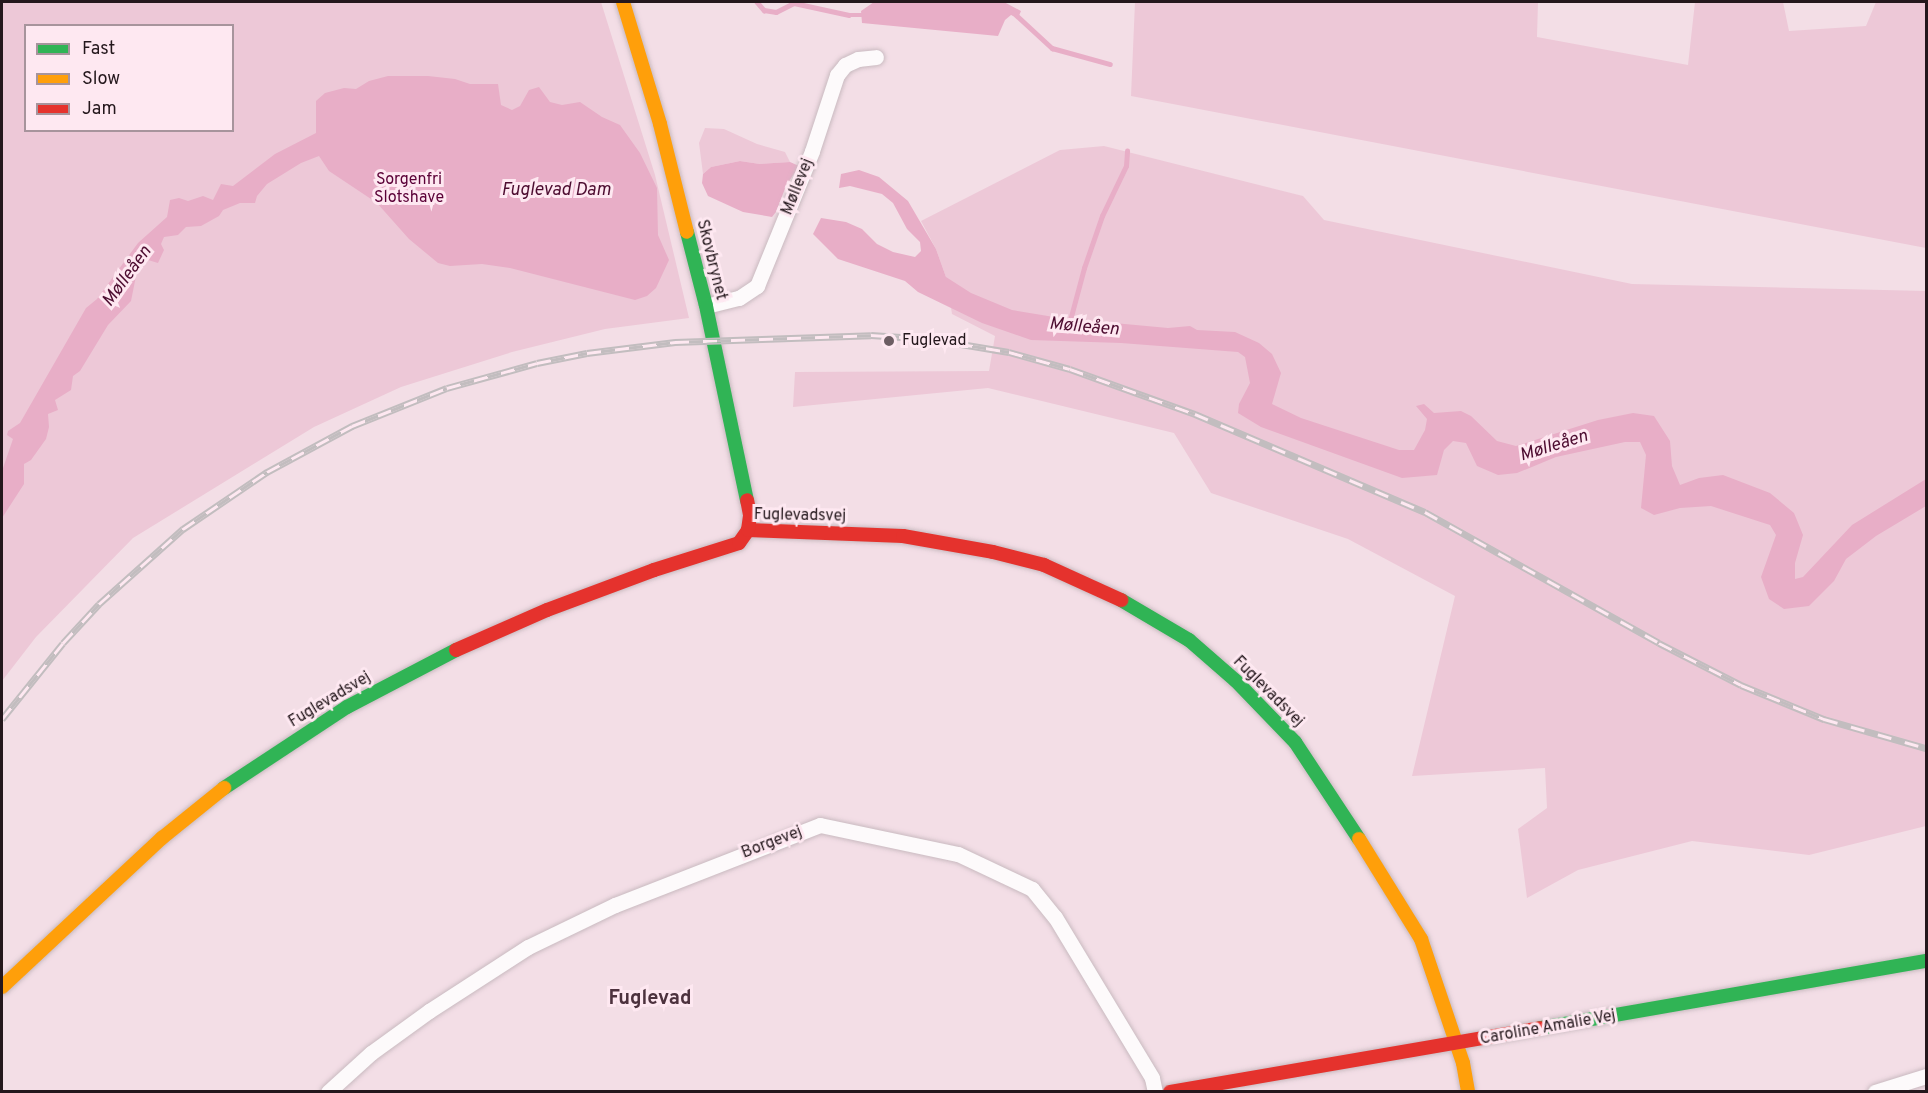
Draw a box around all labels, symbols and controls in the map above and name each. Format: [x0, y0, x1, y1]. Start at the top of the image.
legend [24, 24, 234, 132]
text: Fast [82, 38, 115, 61]
text: Slow [82, 68, 120, 91]
text: Jam [82, 98, 117, 121]
street label: Møllevej [778, 156, 818, 218]
park label: Sorgenfri Slotshave [374, 170, 444, 208]
water label: Fuglevad Dam [501, 180, 611, 202]
street label: Skovbrynet [692, 218, 730, 302]
water label: Mølleåen [99, 242, 157, 312]
water label: Mølleåen [1048, 314, 1120, 342]
place label: Fuglevad [902, 331, 966, 351]
marker: Fuglevad [880, 332, 898, 350]
water label: Mølleåen [1517, 426, 1591, 468]
street label: Fuglevadsvej [754, 506, 846, 526]
street label: Fuglevadsvej [1229, 653, 1307, 731]
street label: Fuglevadsvej [285, 668, 375, 732]
street label: Borgevej [739, 823, 805, 863]
district label: Fuglevad [609, 987, 691, 1011]
street label: Caroline Amalie Vej [1478, 1007, 1618, 1049]

